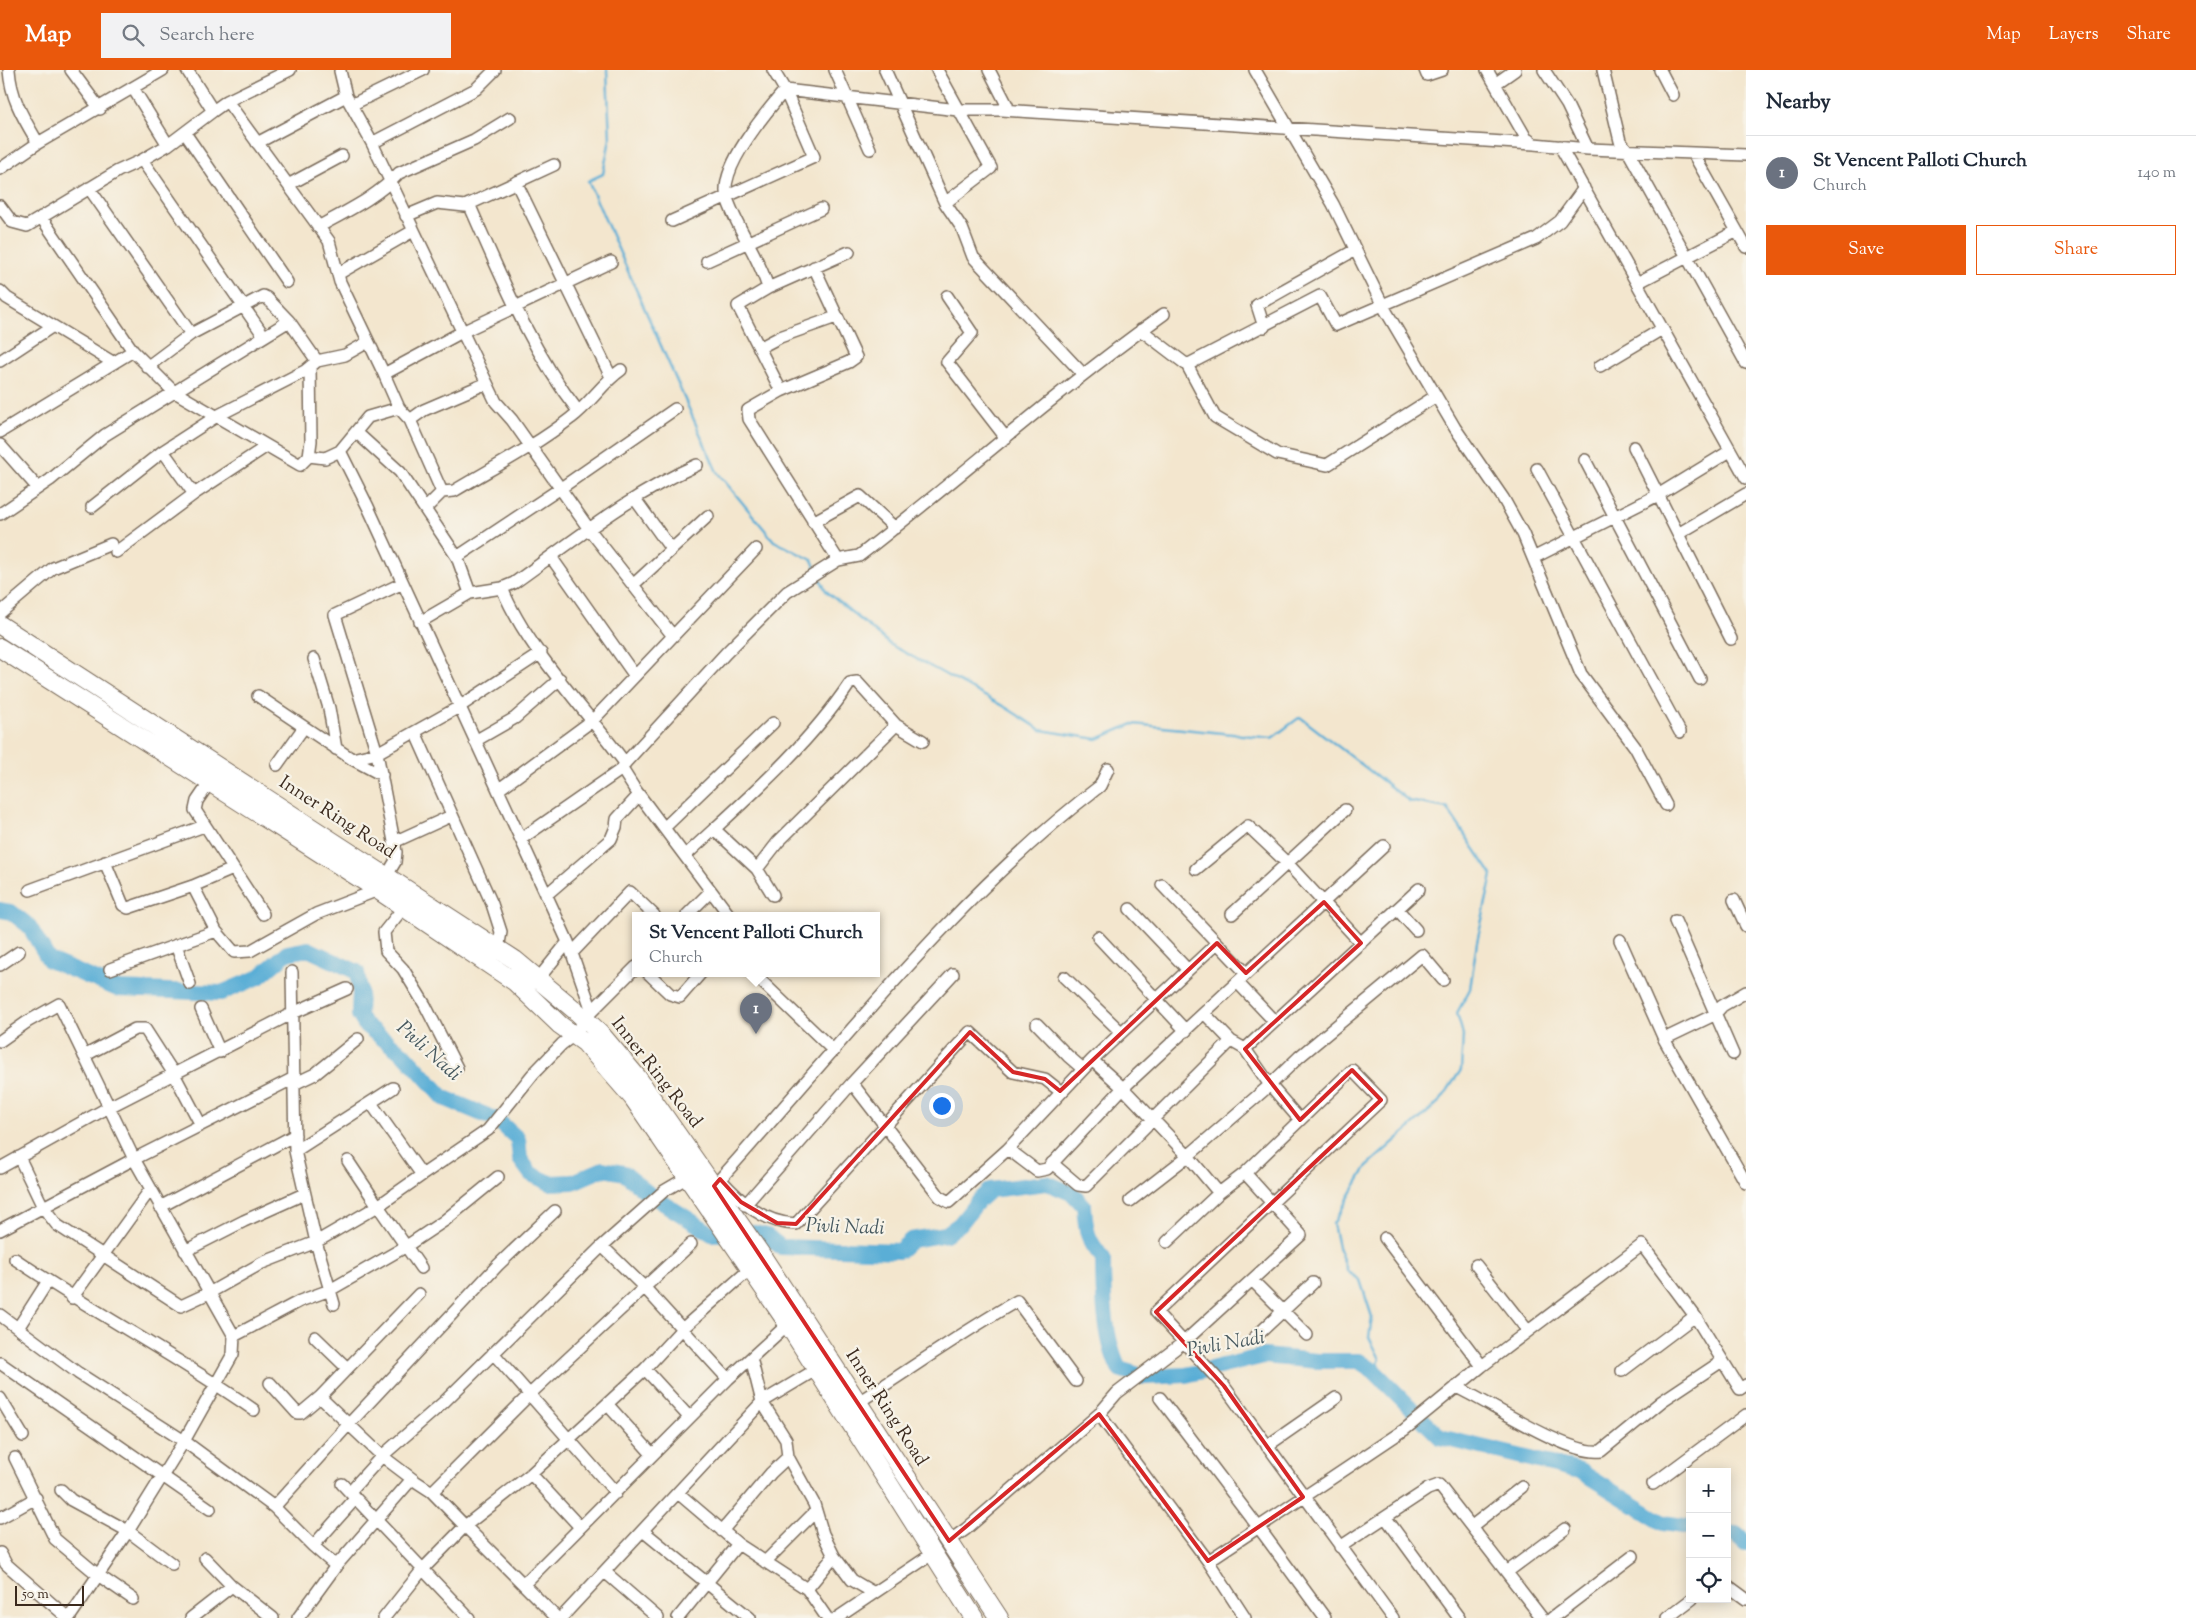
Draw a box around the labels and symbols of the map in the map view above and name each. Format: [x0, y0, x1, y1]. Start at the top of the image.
street label: Inner Ring Road [273, 770, 401, 866]
pin: 1 [740, 993, 772, 1034]
street label: Inner Ring Road [604, 1012, 708, 1135]
water label: Pivli Nadi [389, 1015, 467, 1089]
your location [929, 1093, 955, 1119]
water label: Pivli Nadi [805, 1212, 885, 1244]
water label: Pivli Nadi [1185, 1324, 1267, 1366]
street label: Inner Ring Road [838, 1344, 934, 1472]
scale bar [15, 1583, 84, 1606]

